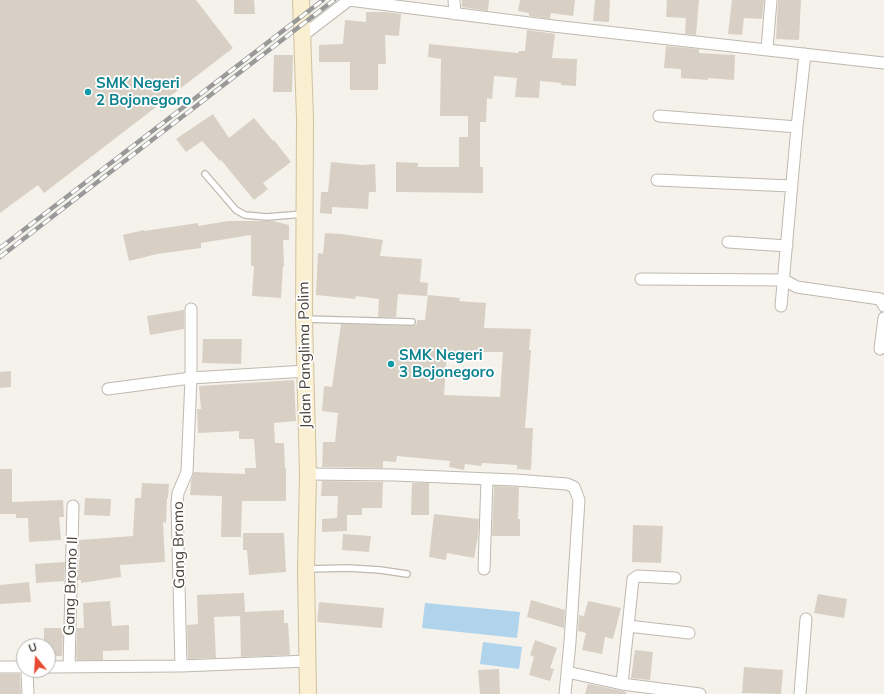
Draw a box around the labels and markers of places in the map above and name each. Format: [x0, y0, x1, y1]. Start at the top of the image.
place label: SMK Negeri 2 Bojonegoro [96, 74, 191, 109]
marker: SMK Negeri 2 Bojonegoro [83, 87, 93, 97]
place label: SMK Negeri 3 Bojonegoro [399, 346, 494, 381]
marker: SMK Negeri 3 Bojonegoro [386, 359, 396, 369]

